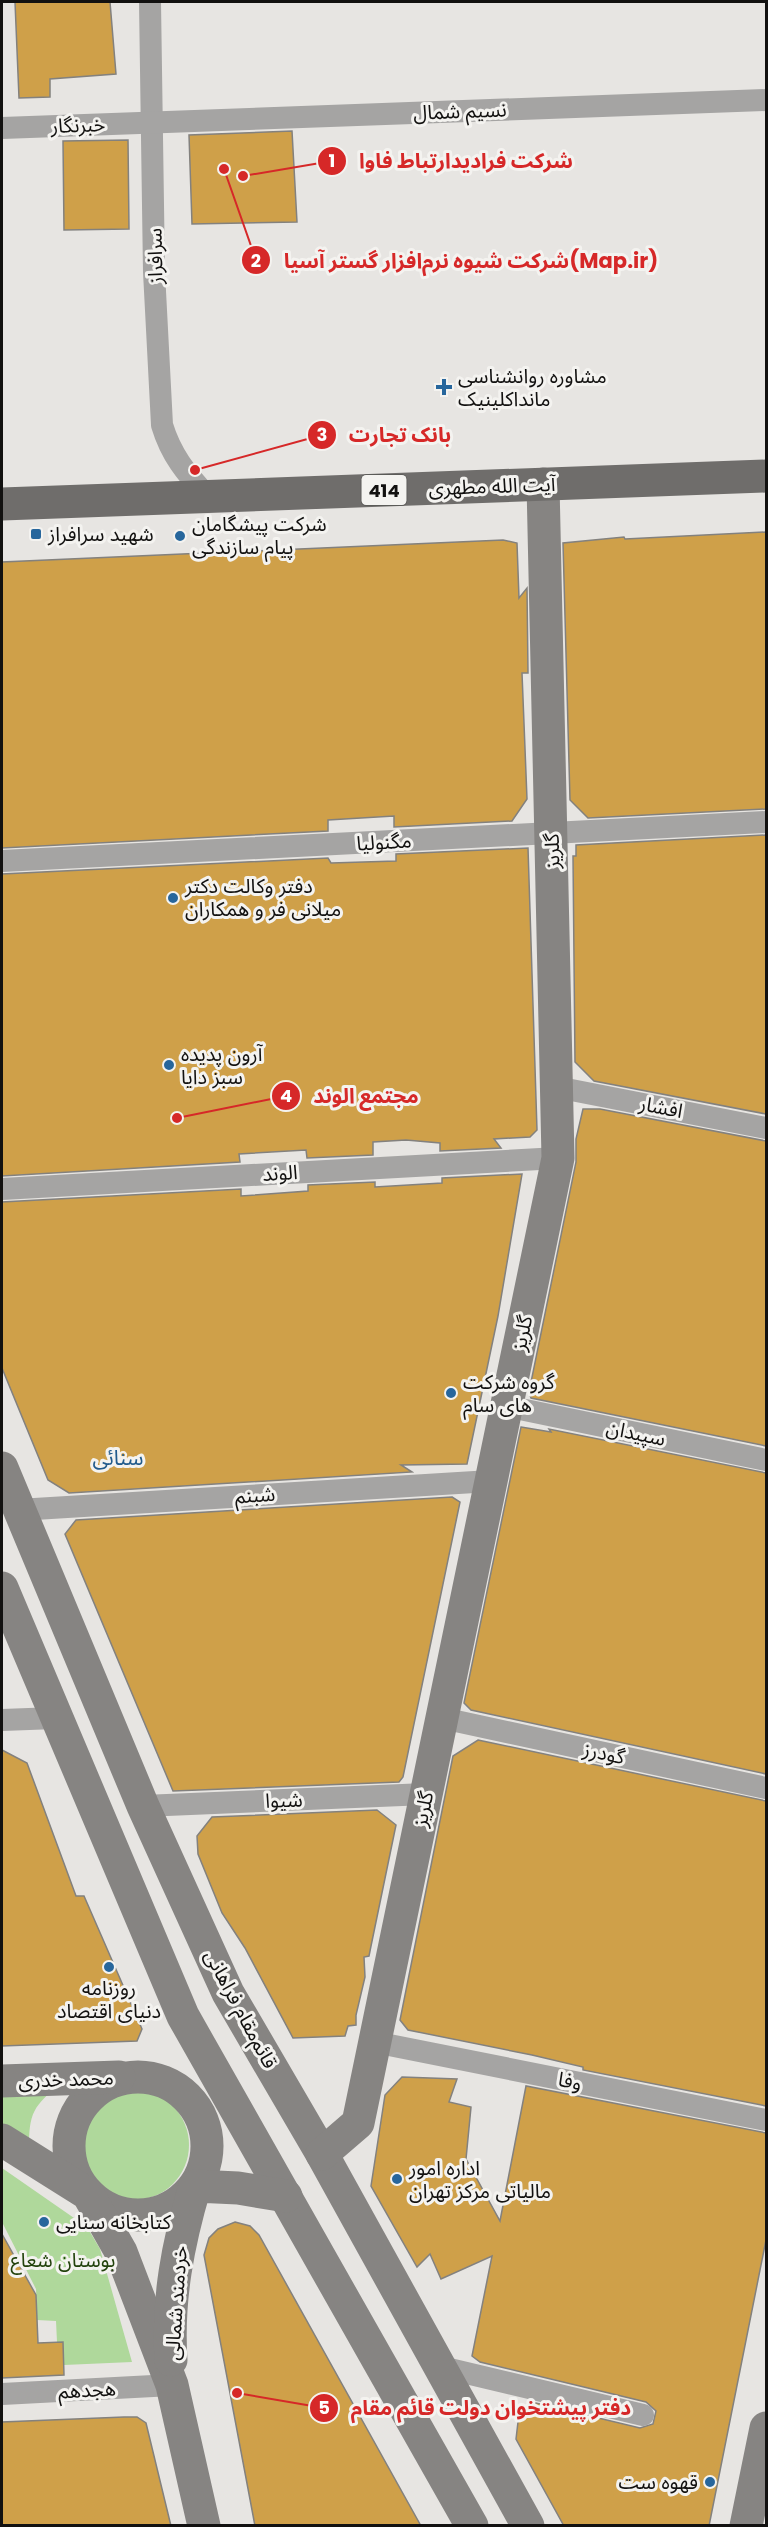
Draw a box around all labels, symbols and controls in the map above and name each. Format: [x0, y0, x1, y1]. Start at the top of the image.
street label: نسیم شمال [413, 95, 507, 128]
street label: خبرنگار [49, 110, 106, 140]
callout: شرکت فرادیدارتباط فاوا [317, 141, 585, 180]
text: شرکت فرادیدارتباط فاوا [359, 146, 573, 175]
text: 1 [329, 148, 335, 173]
street label: سرافراز [141, 228, 170, 285]
callout: شرکت شیوه نرم‌افزار گستر آسیا(Map.ir) [241, 241, 670, 280]
text: شرکت شیوه نرم‌افزار گستر آسیا(Map.ir) [284, 246, 658, 277]
text: 2 [251, 248, 261, 273]
place label: مشاوره روانشناسی مانداکلینیک [458, 362, 607, 413]
marker: مشاوره روانشناسی مانداکلینیک [435, 378, 453, 396]
callout: بانک تجارت [307, 415, 463, 454]
text: بانک تجارت [349, 420, 451, 449]
text: 3 [317, 422, 327, 447]
street label: آیت الله مطهری [428, 470, 557, 502]
road number: 414 [362, 475, 406, 505]
place label: شرکت پیشگامان پیام سازندگی [192, 510, 327, 562]
place label: شهید سرافراز [47, 520, 154, 548]
marker: شهید سرافراز [29, 527, 43, 541]
marker: شرکت پیشگامان پیام سازندگی [173, 529, 187, 543]
street label: مگنولیا [356, 827, 412, 857]
street label: گلریز [538, 832, 566, 870]
place label: دفتر وکالت دکتر میلانی فر و همکاران [184, 872, 341, 923]
marker: دفتر وکالت دکتر میلانی فر و همکاران [166, 891, 180, 905]
place label: آرون پدیده سبز دایا [181, 1040, 264, 1091]
marker: آرون پدیده سبز دایا [162, 1058, 176, 1072]
callout: مجتمع الوند [271, 1077, 431, 1116]
text: مجتمع الوند [313, 1081, 419, 1111]
text: 4 [280, 1083, 292, 1108]
street label: افشار [636, 1089, 685, 1125]
street label: الوند [262, 1158, 298, 1188]
street label: گلریز [504, 1312, 540, 1354]
place label: گروه شرکت های سام [463, 1368, 555, 1420]
marker: گروه شرکت های سام [444, 1386, 458, 1400]
street label: سپیدان [604, 1413, 668, 1453]
district label: سنائی [93, 1443, 143, 1472]
street label: شبنم [234, 1480, 276, 1511]
street label: گودرز [580, 1735, 628, 1771]
street label: شیوا [265, 1785, 303, 1815]
street label: گلریز [405, 1788, 441, 1830]
street label: قائم‌مقام فراهانی [197, 1945, 284, 2074]
marker: روزنامه دنیای اقتصاد [102, 1960, 116, 1974]
place label: روزنامه دنیای اقتصاد [57, 1974, 161, 2025]
street label: محمد خدری [18, 2063, 114, 2095]
street label: وفا [556, 2065, 584, 2097]
place label: اداره امور مالیاتی مرکز تهران [408, 2154, 551, 2205]
marker: اداره امور مالیاتی مرکز تهران [390, 2172, 404, 2186]
place label: كتابخانه سنایی [56, 2208, 172, 2236]
marker: كتابخانه سنایی [37, 2215, 51, 2229]
street label: خردمند شمالی [158, 2245, 194, 2361]
park label: بوستان شعاع [11, 2246, 115, 2275]
street label: هجدهم [58, 2375, 117, 2406]
callout: دفتر پیشتخوان دولت قائم مقام [309, 2388, 644, 2427]
text: دفتر پیشتخوان دولت قائم مقام [351, 2393, 631, 2424]
text: 5 [318, 2395, 330, 2420]
place label: قهوه ست [619, 2468, 698, 2496]
marker: قهوه ست [703, 2475, 717, 2489]

